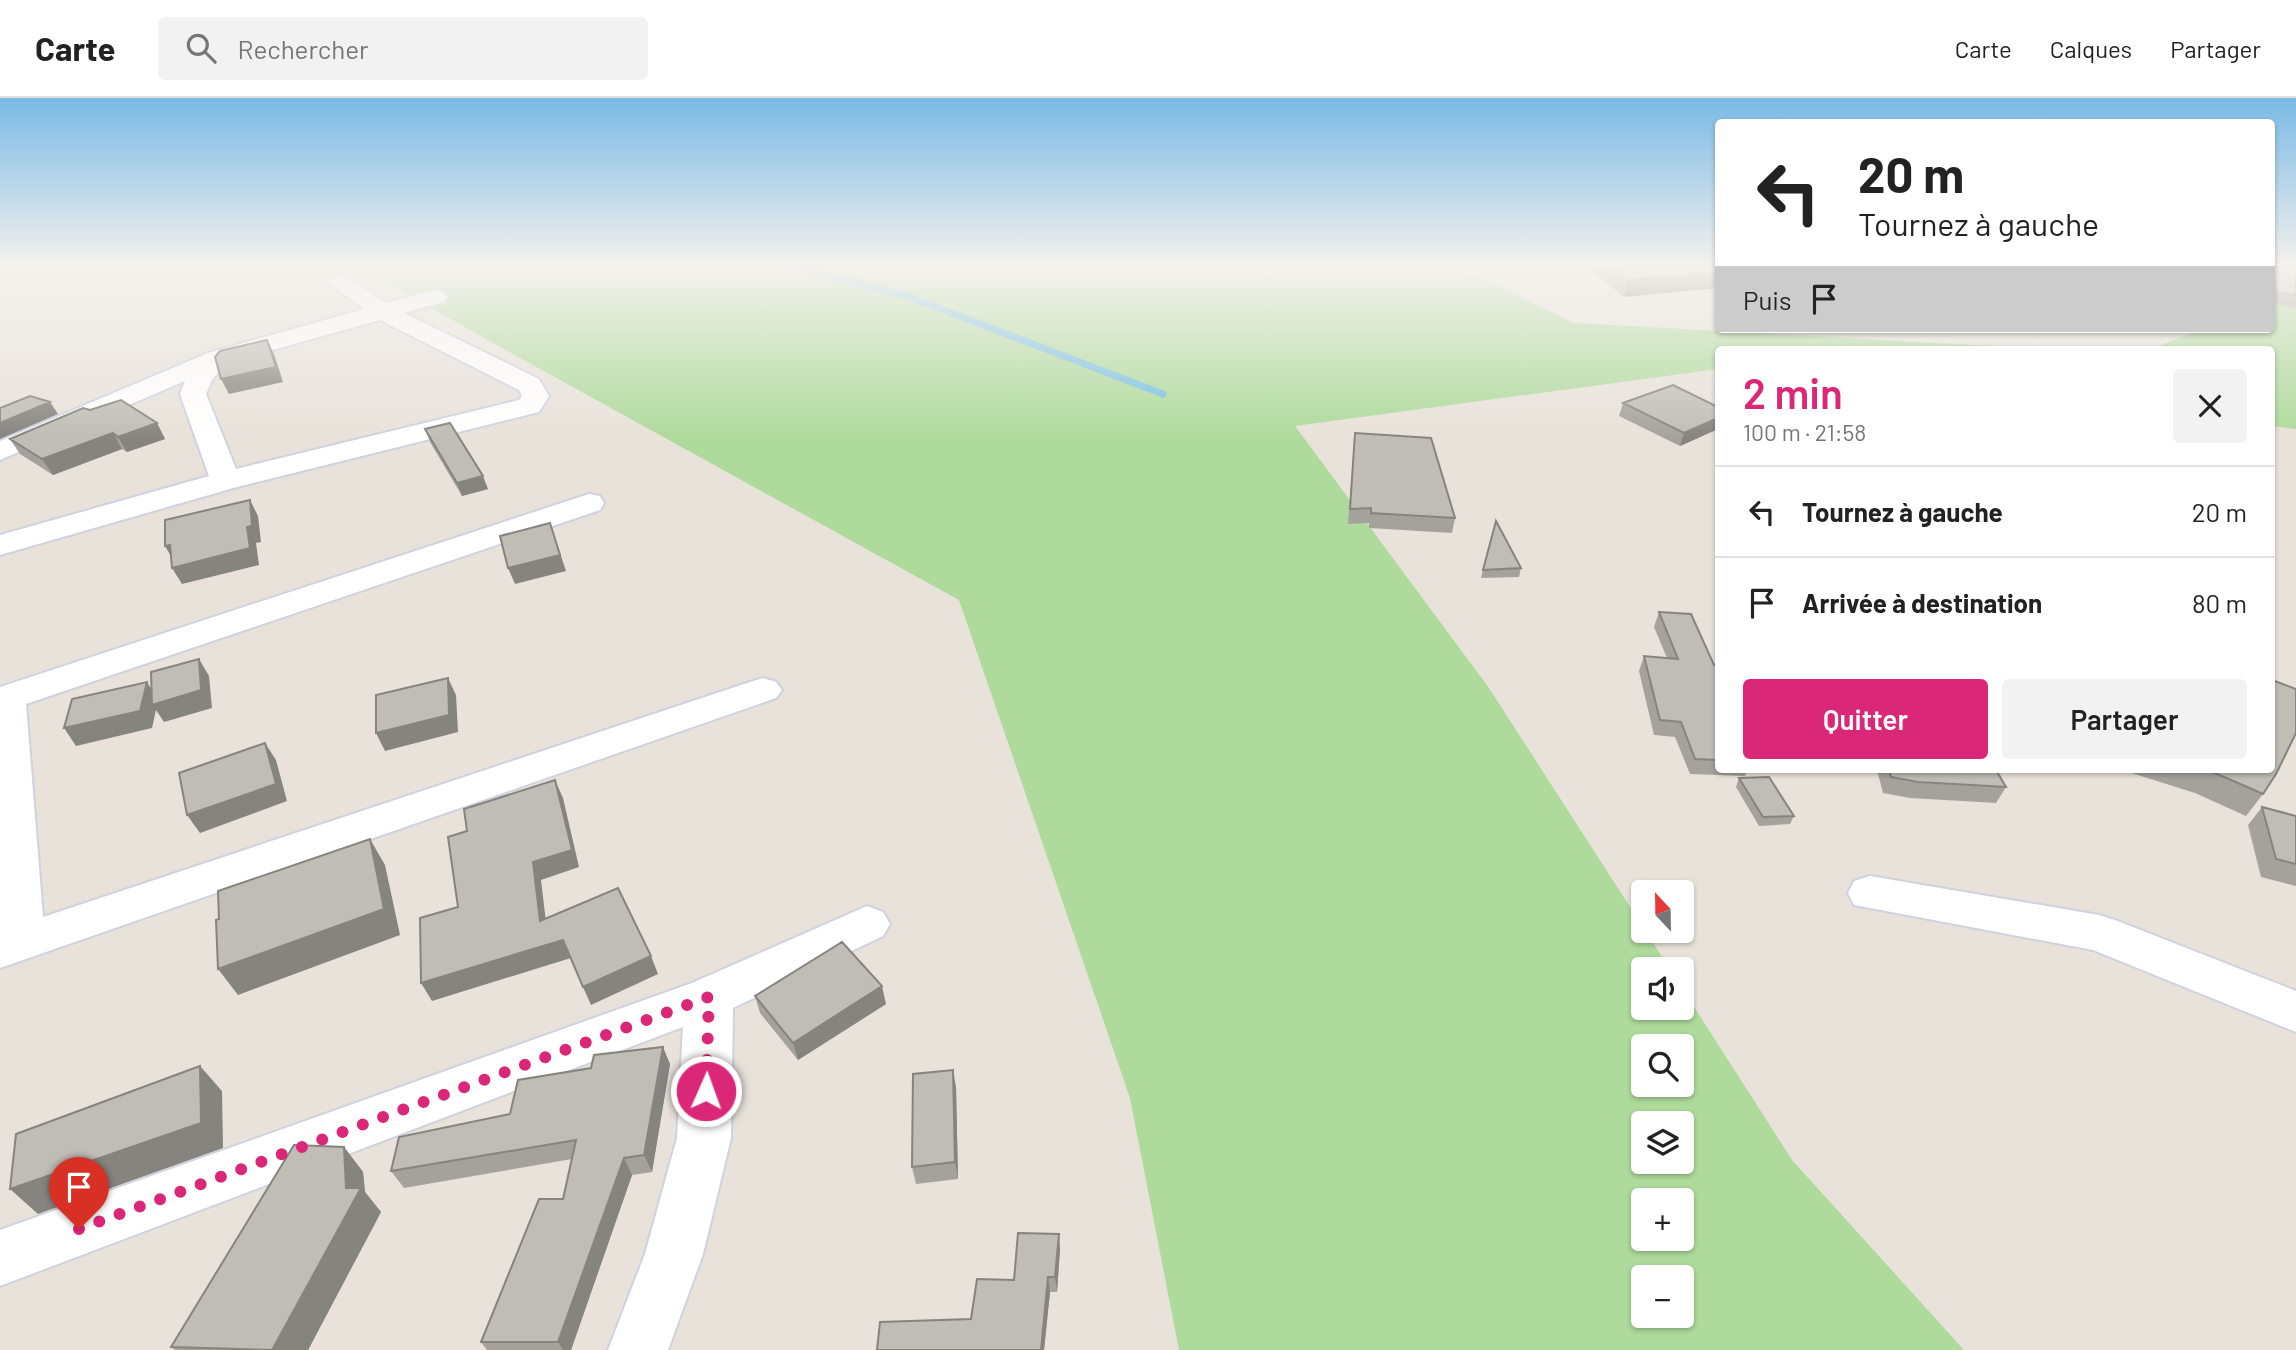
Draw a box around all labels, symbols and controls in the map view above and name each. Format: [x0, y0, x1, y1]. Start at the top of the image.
search box [158, 17, 648, 80]
text: Carte [35, 28, 116, 68]
icon: search [182, 29, 220, 67]
text: Rechercher [238, 33, 368, 64]
text: Carte [1955, 34, 2012, 63]
text: Calques [2050, 34, 2132, 63]
text: Partager [2170, 34, 2261, 63]
text: 20 m [1858, 144, 1964, 203]
icon: left [1743, 147, 1834, 238]
text: Tournez à gauche [1858, 204, 2099, 242]
icon: arrive [1805, 280, 1843, 318]
text: Puis [1743, 284, 1791, 315]
text: 2 min [1743, 367, 1843, 417]
button: close [2173, 369, 2247, 443]
text: 100 m · 21:58 [1743, 418, 1866, 446]
icon: left [1743, 493, 1781, 531]
text: Tournez à gauche [1802, 496, 2003, 527]
text: 20 m [2192, 496, 2247, 527]
icon: arrive [1743, 584, 1781, 622]
text: Arrivée à destination [1802, 587, 2042, 618]
text: 80 m [2192, 587, 2247, 618]
button: Quitter [1743, 679, 1988, 759]
button: Partager [2002, 679, 2247, 759]
north arrow [1631, 880, 1694, 943]
map controls [1631, 880, 1694, 1328]
button: sound [1631, 957, 1694, 1020]
button: search [1631, 1034, 1694, 1097]
position arrow [669, 1054, 743, 1128]
button: layers [1631, 1111, 1694, 1174]
pin [49, 1157, 109, 1229]
icon: arrive [60, 1168, 98, 1206]
button: + [1631, 1188, 1694, 1251]
button: − [1631, 1265, 1694, 1328]

